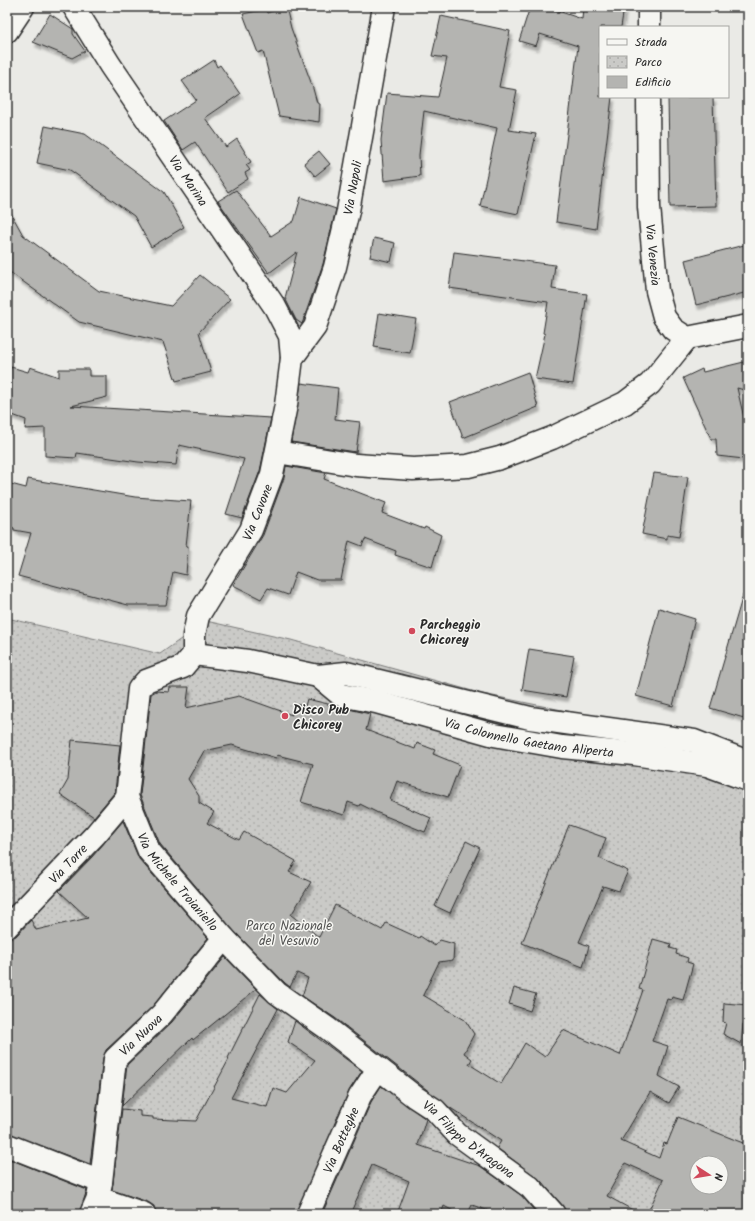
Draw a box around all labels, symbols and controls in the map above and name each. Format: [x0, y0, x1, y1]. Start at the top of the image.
legend [599, 26, 729, 98]
text: Strada [635, 33, 668, 52]
text: Parco [635, 53, 662, 72]
text: Edificio [635, 73, 671, 92]
street label: Via Marina [162, 151, 213, 211]
street label: Via Napoli [338, 158, 369, 217]
street label: Via Venezia [639, 223, 665, 287]
street label: Via Cavone [238, 481, 279, 544]
place label: Parcheggio Chicorey [420, 615, 480, 651]
marker: Parcheggio Chicorey [407, 626, 417, 636]
place label: Disco Pub Chicorey [293, 700, 350, 736]
marker: Disco Pub Chicorey [280, 711, 290, 721]
street label: Via Colonnello Gaetano Aliperta [442, 713, 615, 764]
street label: Via Michele Troianiello [131, 830, 223, 937]
street label: Via Torre [44, 839, 93, 889]
park label: Parco Nazionale del Vesuvio [246, 916, 332, 952]
street label: Via Nuova [115, 1009, 168, 1062]
street label: Via Filippo D'Aragona [418, 1096, 519, 1185]
street label: Via Botteghe [318, 1104, 366, 1177]
north arrow [689, 1155, 729, 1195]
text: N [708, 1172, 727, 1182]

